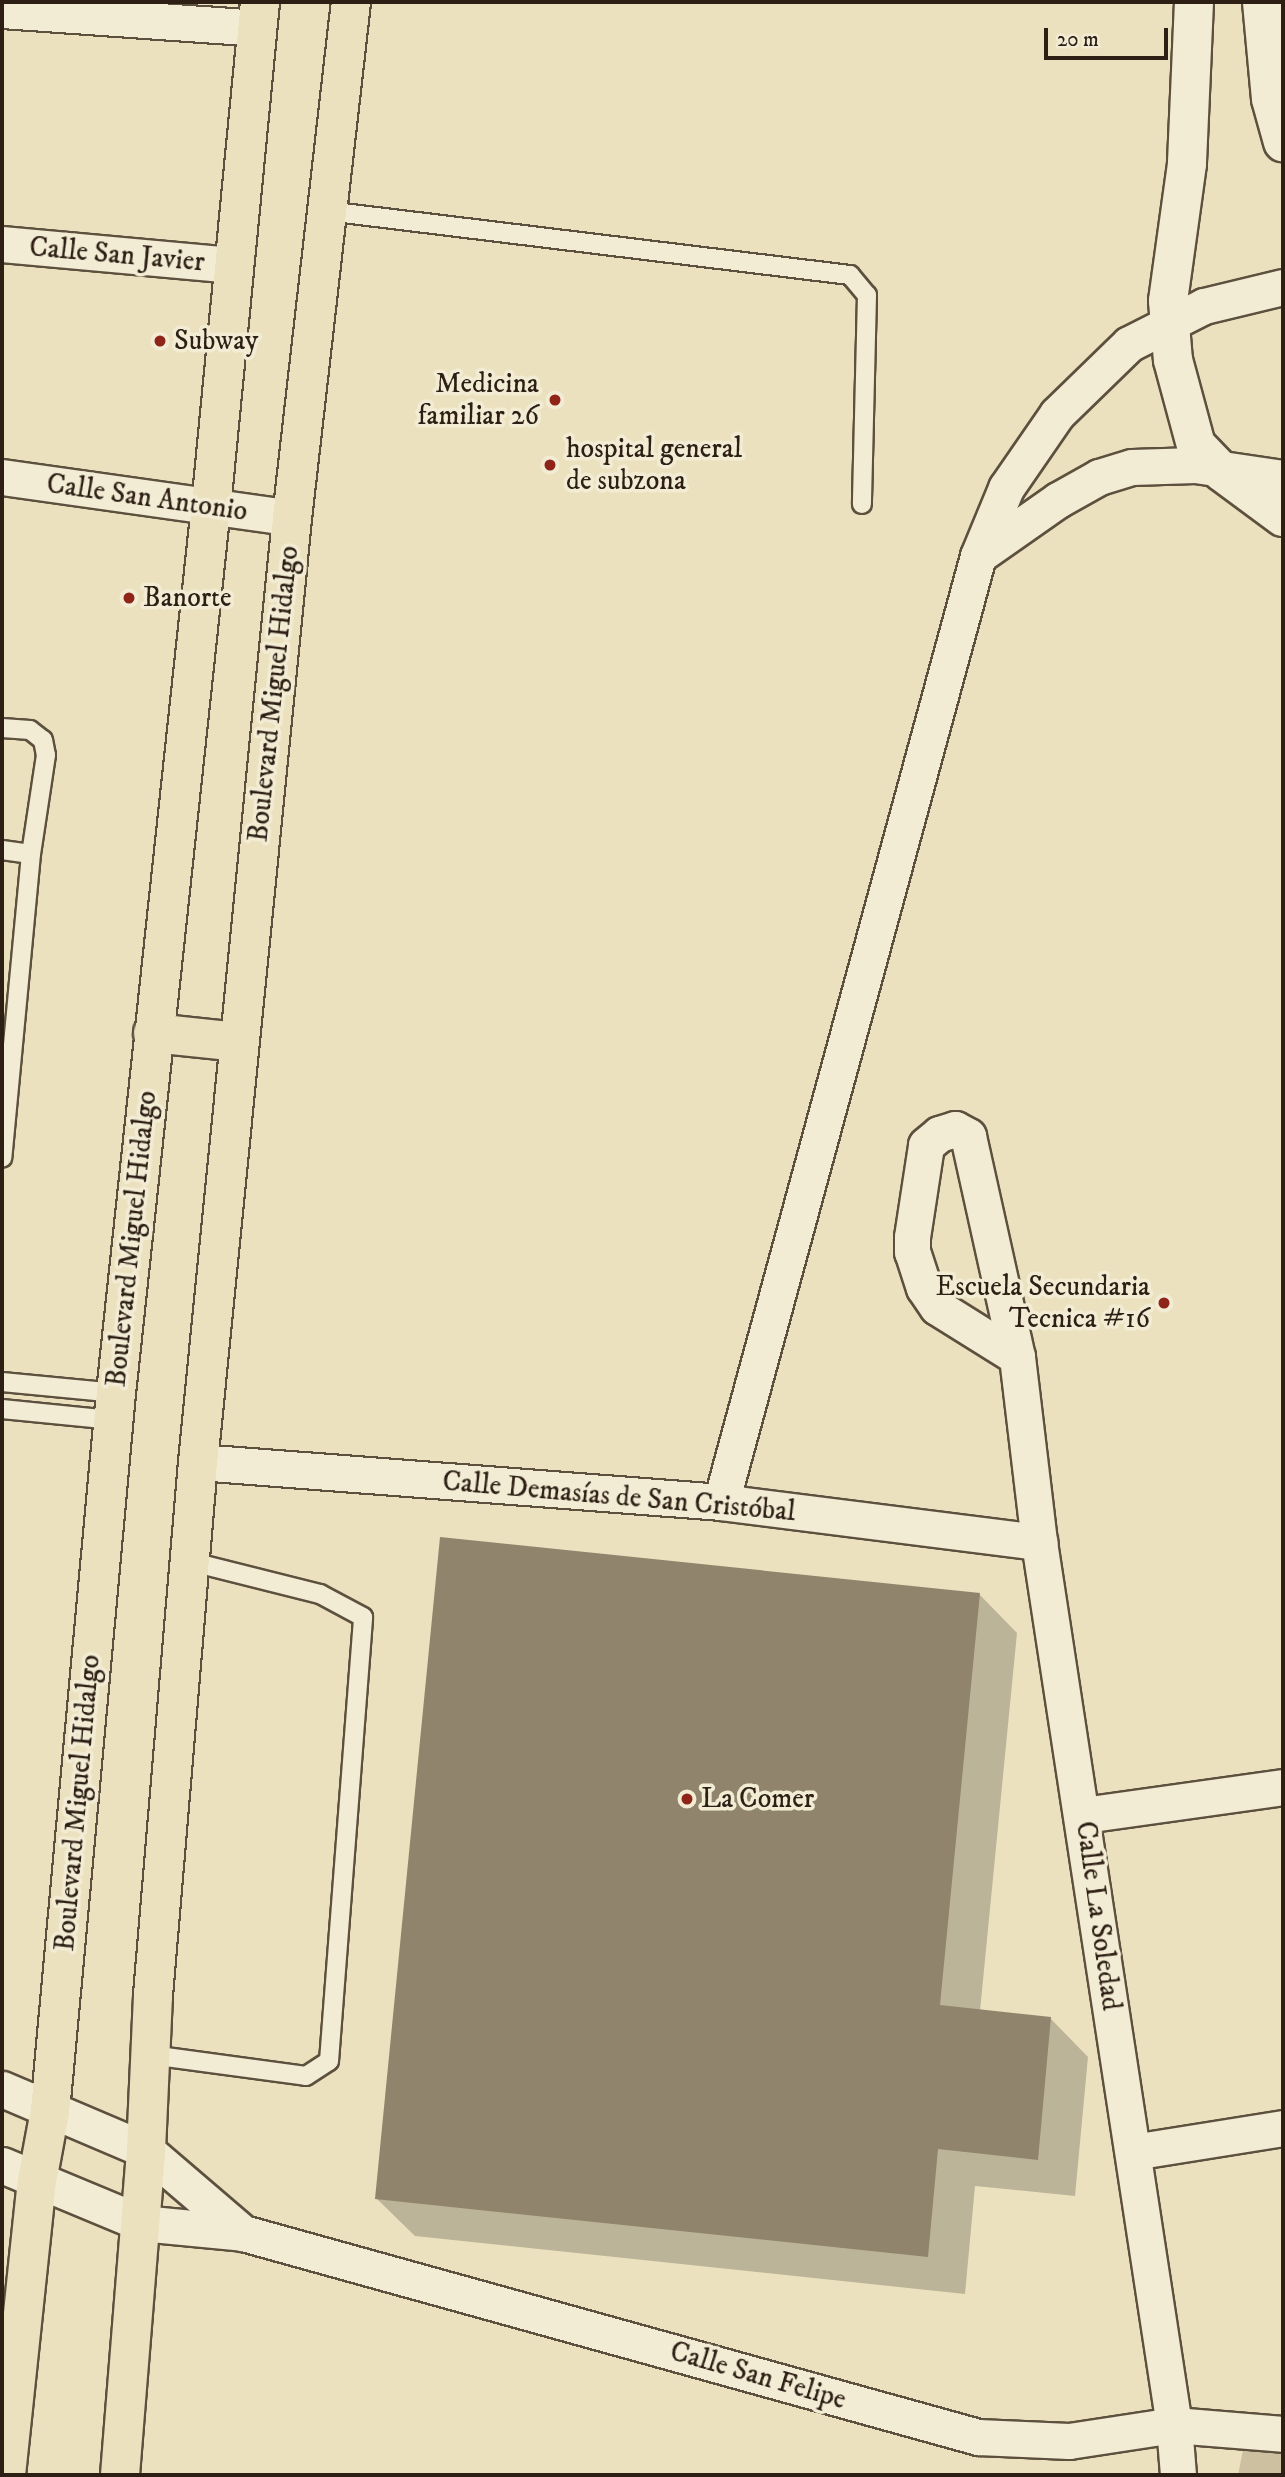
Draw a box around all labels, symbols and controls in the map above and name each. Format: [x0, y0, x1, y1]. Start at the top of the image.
scale bar [1047, 14, 1171, 58]
text: 20 m [1057, 27, 1099, 53]
street label: Calle San Javier [28, 231, 206, 279]
place label: Subway [174, 324, 258, 358]
marker: Subway [152, 333, 168, 349]
place label: Medicina familiar 26 [418, 367, 539, 433]
marker: Medicina familiar 26 [545, 390, 565, 410]
place label: hospital general de subzona [566, 432, 742, 498]
marker: hospital general de subzona [540, 455, 560, 475]
street label: Calle San Antonio [44, 467, 250, 529]
street label: Boulevard Miguel Hidalgo [242, 544, 306, 844]
place label: Banorte [143, 581, 232, 615]
marker: Banorte [121, 590, 137, 606]
street label: Boulevard Miguel Hidalgo [100, 1089, 164, 1389]
place label: Escuela Secundaria Tecnica #16 [936, 1270, 1150, 1336]
marker: Escuela Secundaria Tecnica #16 [1156, 1295, 1172, 1311]
street label: Calle Demasías de San Cristóbal [441, 1465, 797, 1529]
street label: Boulevard Miguel Hidalgo [48, 1653, 108, 1953]
place label: La Comer [701, 1782, 814, 1816]
marker: La Comer [679, 1791, 695, 1807]
street label: Calle La Soledad [1068, 1819, 1128, 2013]
street label: Calle San Felipe [666, 2335, 850, 2417]

